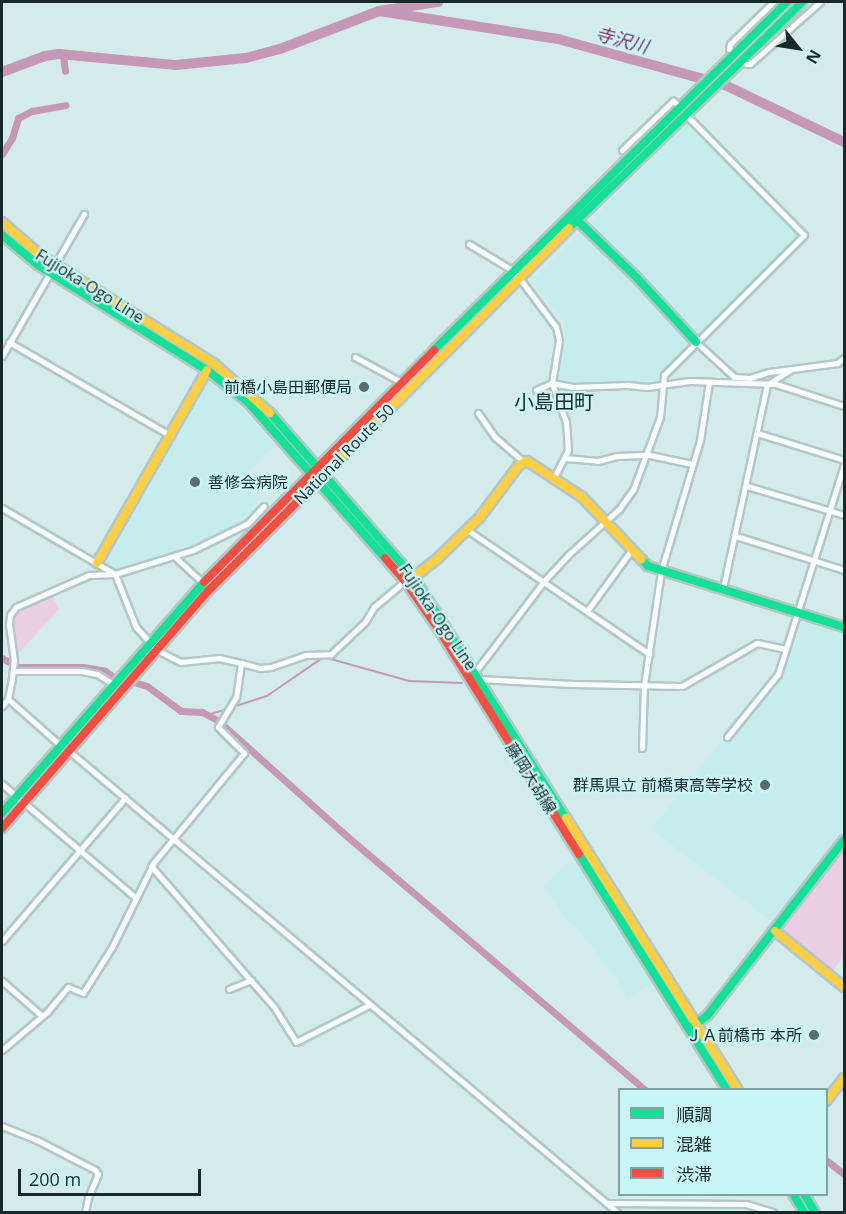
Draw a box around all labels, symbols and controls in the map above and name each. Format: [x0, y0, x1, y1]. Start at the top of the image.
north arrow [768, 18, 828, 78]
water label: 寺沢川 [593, 23, 651, 57]
text: N [801, 46, 826, 68]
street label: Fujioka-Ogo Line [32, 245, 148, 327]
place label: 前橋小島田郵便局 [224, 377, 352, 397]
marker: 前橋小島田郵便局 [357, 380, 371, 394]
district label: 小島田町 [514, 389, 594, 413]
street label: National Route 50 [290, 400, 398, 508]
place label: 善修会病院 [208, 472, 288, 492]
marker: 善修会病院 [186, 473, 204, 491]
street label: Fujioka-Ogo Line [395, 560, 481, 674]
street label: 藤岡大胡線 [502, 739, 560, 817]
place label: 群馬県立 前橋東高等学校 [573, 775, 753, 795]
marker: 群馬県立 前橋東高等学校 [758, 778, 772, 792]
place label: ＪＡ前橋市 本所 [686, 1025, 802, 1045]
marker: ＪＡ前橋市 本所 [807, 1028, 821, 1042]
legend [618, 1088, 828, 1196]
text: 順調 [676, 1102, 712, 1126]
text: 混雑 [676, 1132, 712, 1156]
scale bar [21, 1157, 204, 1195]
text: 渋滞 [676, 1162, 712, 1186]
text: 200 m [29, 1167, 81, 1191]

